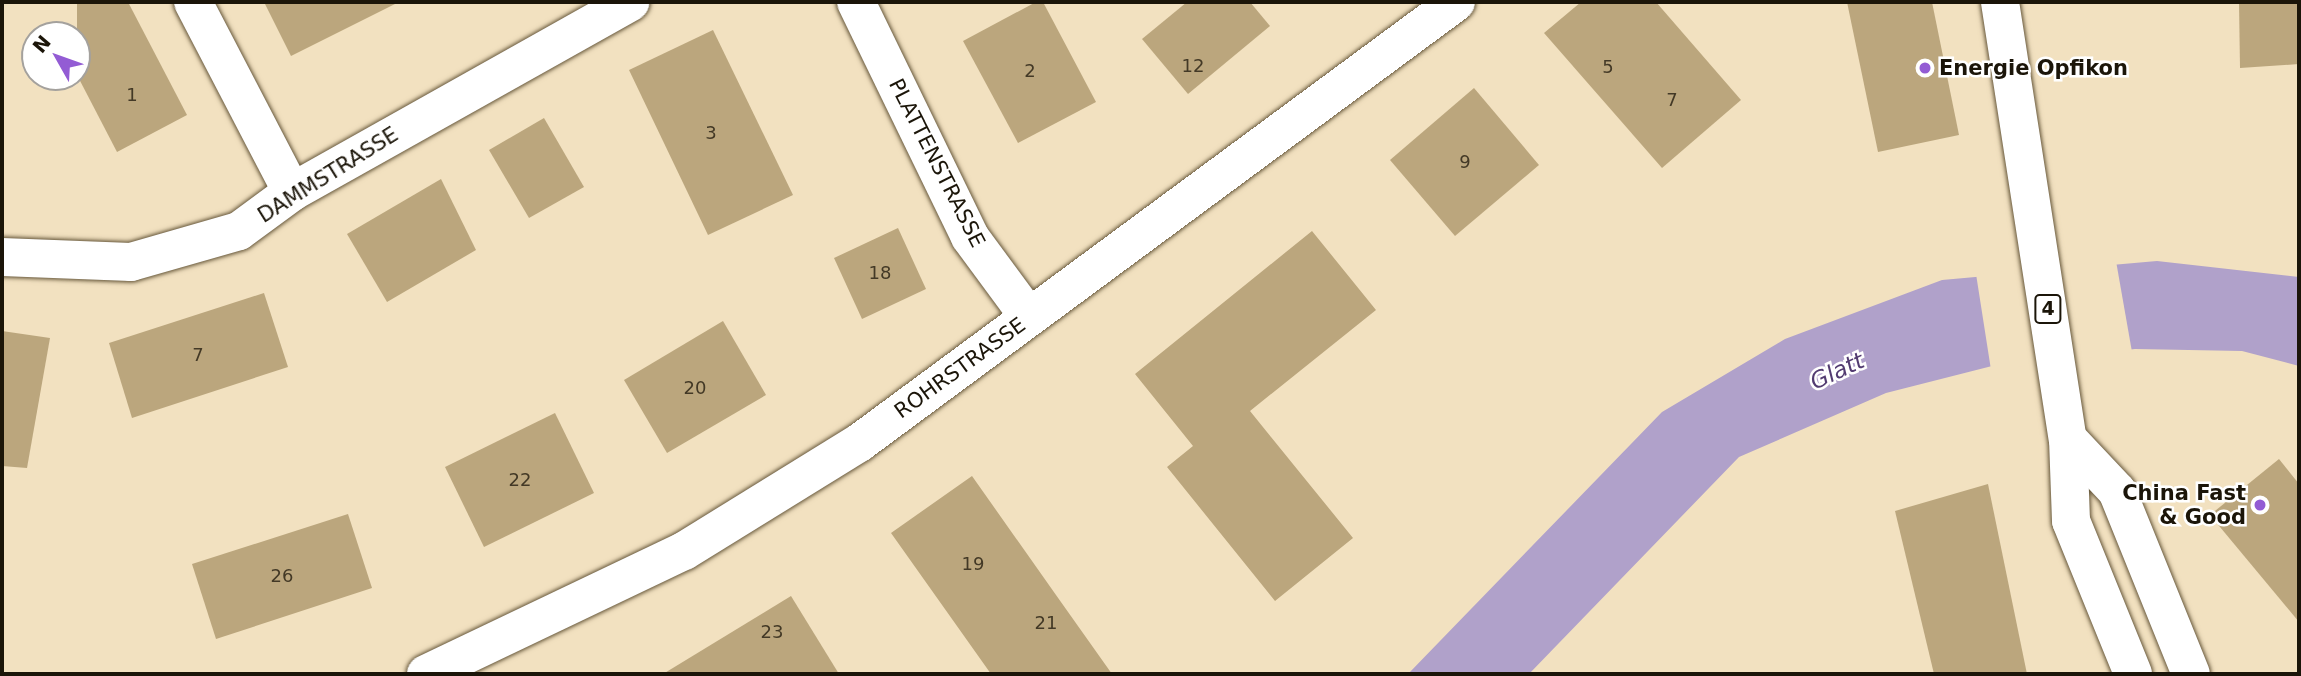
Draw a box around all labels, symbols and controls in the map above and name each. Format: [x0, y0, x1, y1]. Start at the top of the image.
north arrow [21, 21, 91, 91]
text: N [28, 31, 55, 57]
house number: 12 [1182, 55, 1204, 77]
place label: Energie Opfikon [1939, 55, 2128, 81]
house number: 5 [1602, 56, 1614, 78]
house number: 2 [1024, 60, 1036, 82]
marker: Energie Opfikon [1917, 60, 1933, 76]
street label: PLATTENSTRASSE [884, 74, 990, 252]
house number: 1 [126, 84, 138, 106]
house number: 7 [1666, 89, 1678, 111]
street label: DAMMSTRASSE [253, 122, 403, 228]
house number: 3 [705, 122, 717, 144]
house number: 9 [1459, 151, 1471, 173]
house number: 18 [869, 262, 891, 284]
road number: 4 [2034, 294, 2062, 324]
street label: ROHRSTRASSE [890, 312, 1030, 424]
house number: 7 [192, 344, 204, 366]
water label: Glatt [1806, 347, 1868, 395]
house number: 20 [684, 377, 706, 399]
house number: 22 [509, 469, 531, 491]
place label: China Fast & Good [2122, 480, 2246, 530]
marker: China Fast & Good [2252, 497, 2268, 513]
house number: 19 [962, 553, 984, 575]
house number: 26 [271, 565, 293, 587]
house number: 21 [1035, 612, 1057, 634]
house number: 23 [761, 621, 783, 643]

